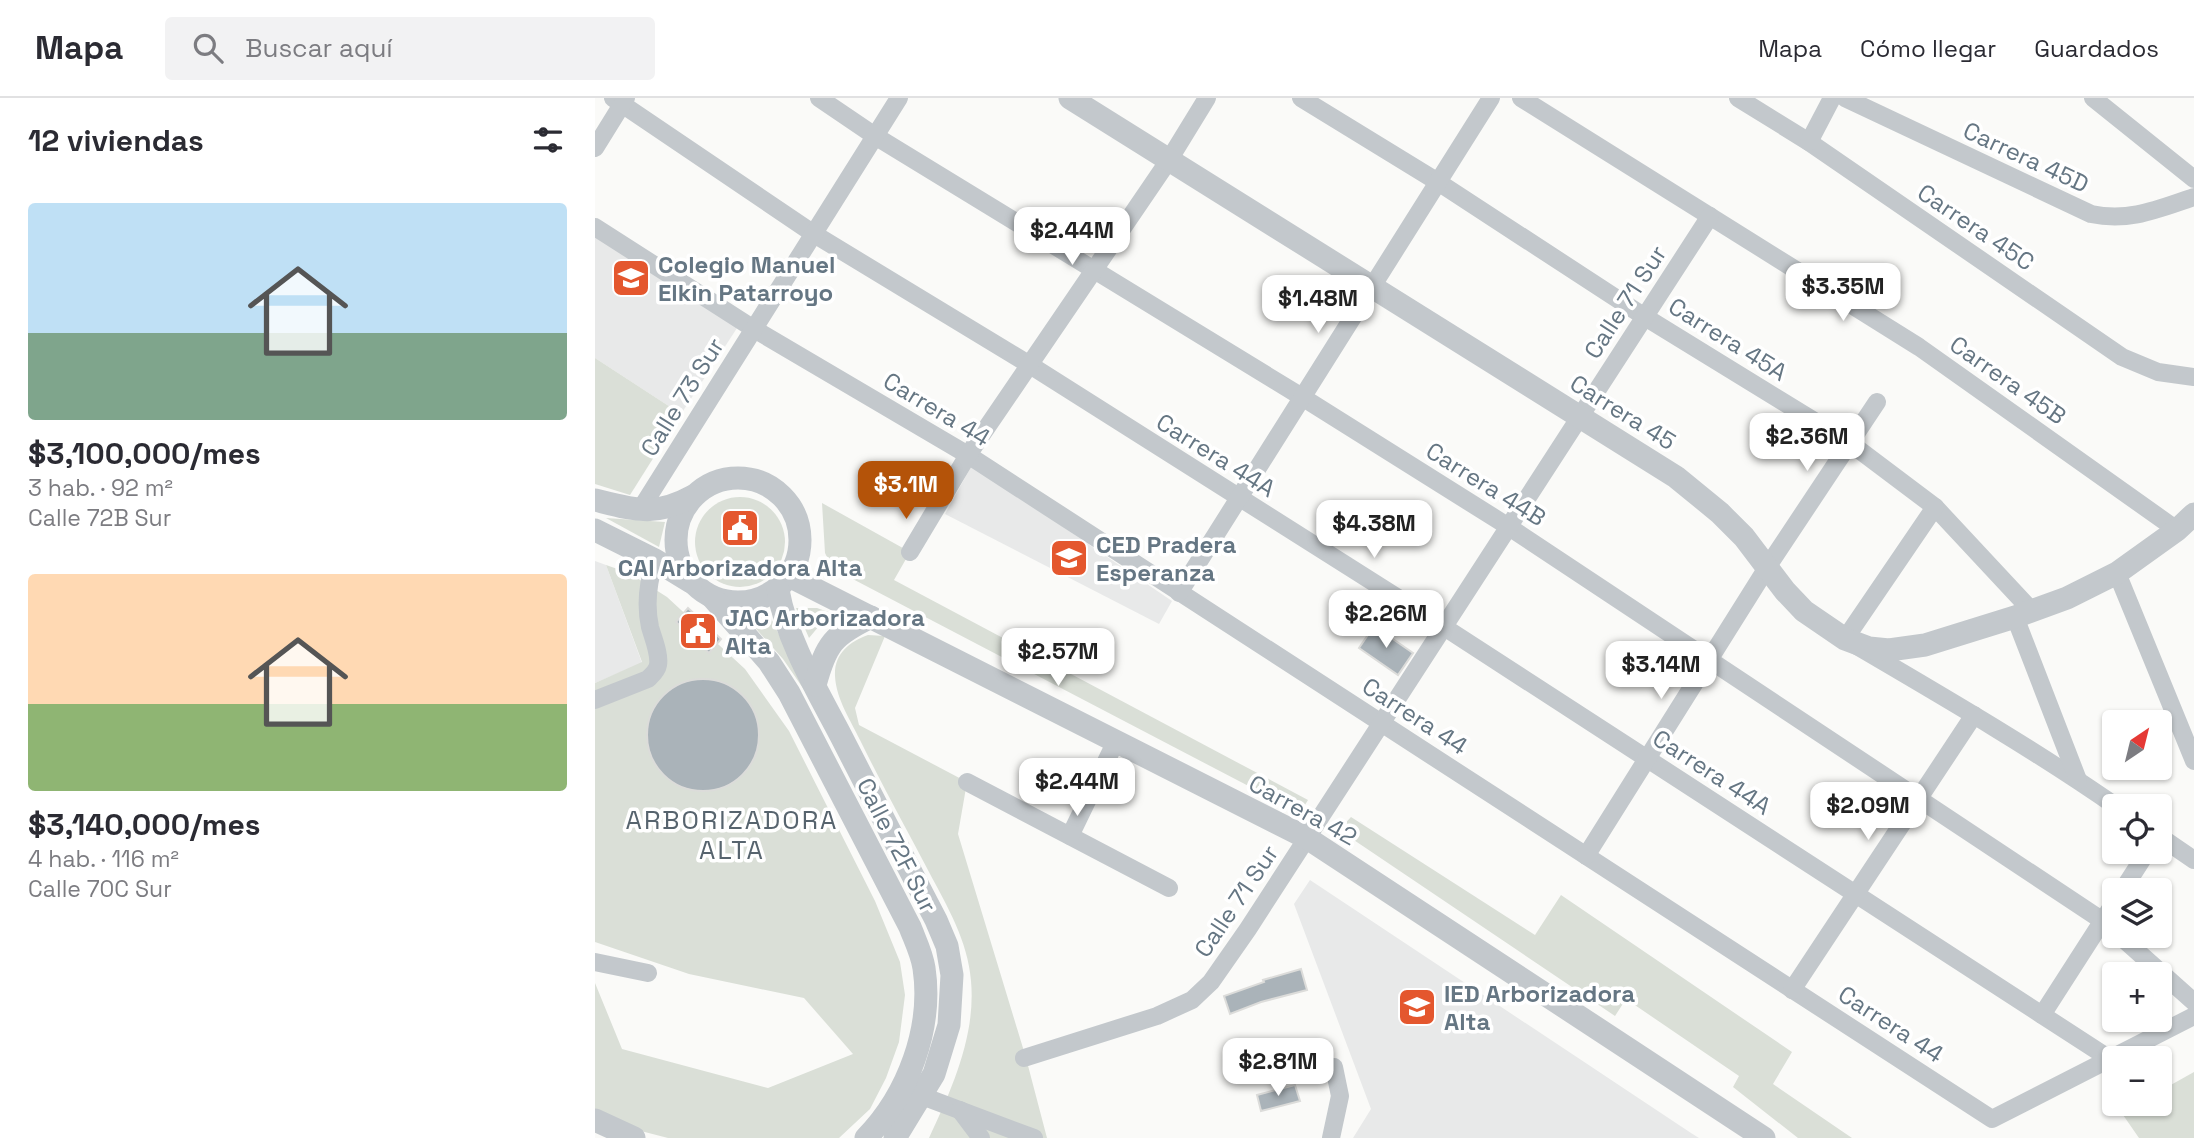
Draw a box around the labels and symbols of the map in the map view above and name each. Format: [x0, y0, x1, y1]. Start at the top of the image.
street label: Carrera 45D [1958, 114, 2094, 200]
street label: Carrera 45C [1912, 177, 2040, 277]
pin: $2.44M [1015, 208, 1129, 267]
street label: Calle 71 Sur [1577, 239, 1673, 365]
place label: Colegio Manuel Elkin Patarroyo [658, 249, 836, 308]
school or university icon: Colegio Manuel Elkin Patarroyo [610, 257, 652, 299]
pin: $3.35M [1786, 264, 1900, 323]
pin: $1.48M [1261, 275, 1375, 335]
street label: Carrera 45A [1663, 290, 1793, 388]
street label: Carrera 45B [1944, 329, 2072, 431]
street label: Calle 73 Sur [633, 332, 731, 462]
street label: Carrera 44 [878, 365, 996, 453]
street label: Carrera 45 [1564, 367, 1682, 457]
street label: Carrera 44A [1151, 406, 1281, 504]
pin: $2.36M [1750, 414, 1864, 473]
street label: Carrera 44B [1420, 435, 1552, 533]
pin: $3.1M [857, 462, 955, 521]
pin: $4.38M [1317, 500, 1431, 560]
public building icon: CAI Arborizadora Alta [719, 507, 761, 549]
place label: CED Pradera Esperanza [1096, 529, 1237, 588]
school or university icon: CED Pradera Esperanza [1048, 537, 1090, 579]
place label: CAI Arborizadora Alta [618, 552, 862, 583]
pin: $2.26M [1329, 590, 1443, 650]
place label: JAC Arborizadora Alta [725, 602, 925, 661]
public building icon: JAC Arborizadora Alta [677, 610, 719, 652]
pin: $2.57M [1001, 628, 1115, 688]
pin: $3.14M [1604, 642, 1718, 701]
street label: Carrera 44 [1356, 670, 1474, 762]
north arrow [2102, 710, 2172, 780]
street label: Carrera 44A [1647, 722, 1777, 822]
pin: $2.44M [1020, 758, 1134, 818]
street label: Carrera 42 [1243, 768, 1363, 852]
street label: Calle 72F Sur [850, 773, 944, 917]
pin: $2.09M [1811, 782, 1925, 842]
district label: ARBORIZADORA ALTA [626, 803, 838, 867]
street label: Calle 71 Sur [1187, 839, 1285, 963]
place label: IED Arborizadora Alta [1444, 978, 1635, 1037]
street label: Carrera 44 [1832, 978, 1950, 1070]
school or university icon: IED Arborizadora Alta [1396, 986, 1438, 1028]
pin: $2.81M [1221, 1038, 1335, 1098]

